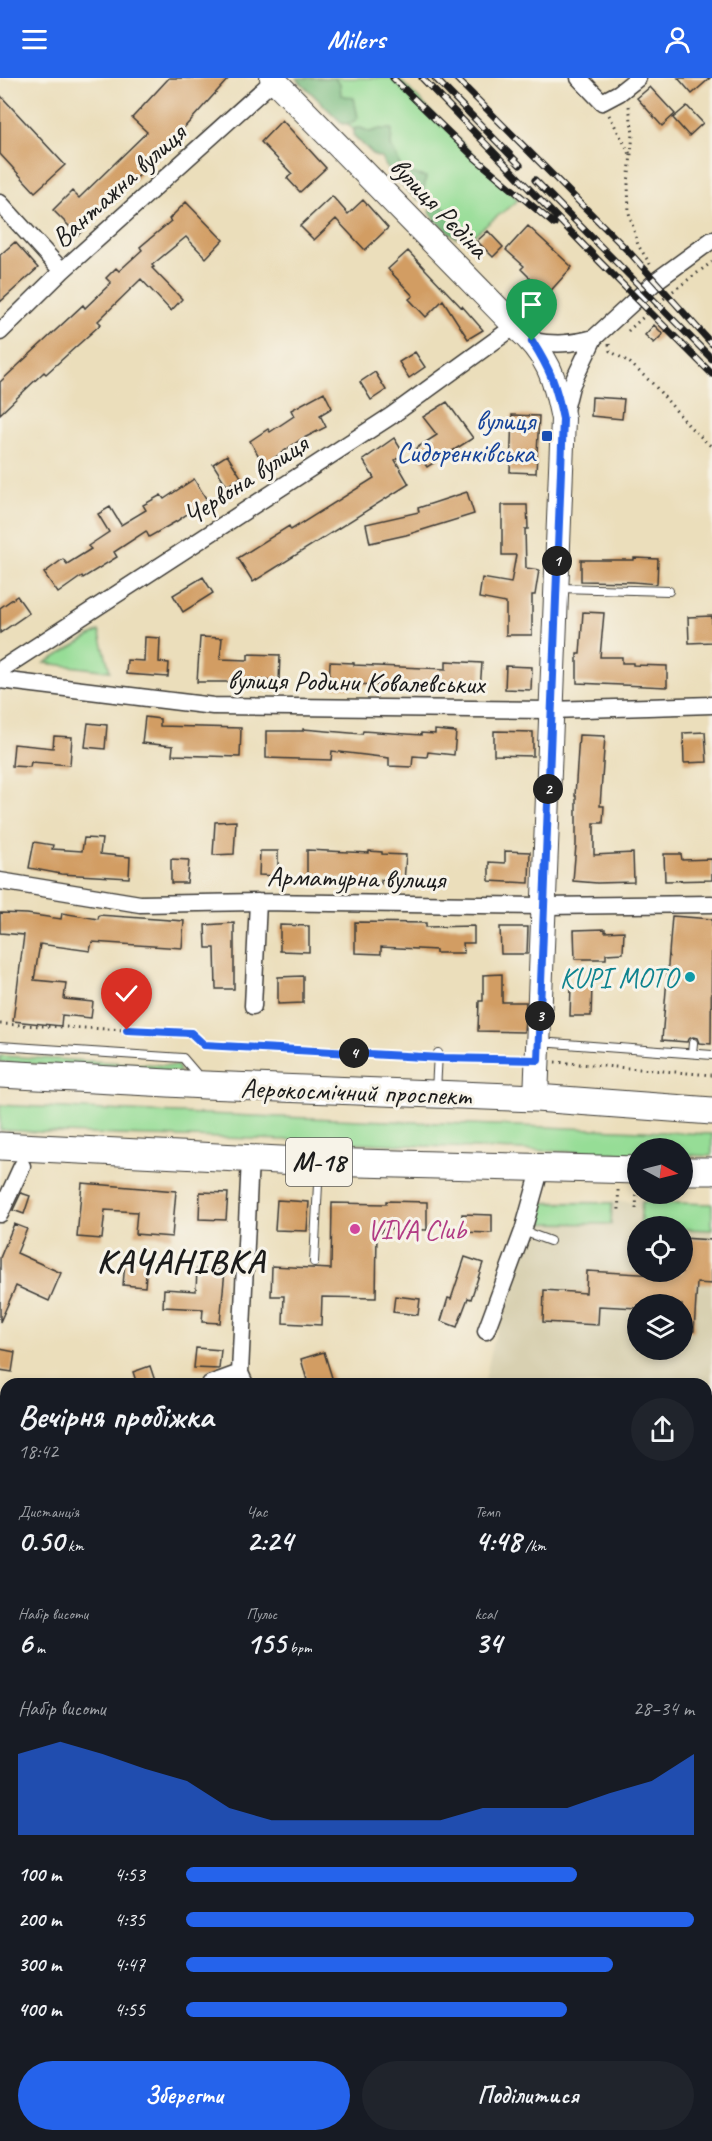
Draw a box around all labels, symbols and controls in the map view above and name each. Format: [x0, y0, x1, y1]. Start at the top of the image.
text: Milers [327, 22, 385, 56]
icon: menu [18, 23, 51, 56]
icon: person [661, 23, 694, 56]
street label: Вантажна вулиця [44, 114, 195, 255]
street label: вулиця Рєдіна [383, 149, 498, 267]
pin [506, 279, 557, 341]
icon: arrive [515, 288, 548, 321]
place label: вулиця Сидоренківська [396, 403, 537, 470]
street label: Червона вулиця [176, 425, 316, 533]
marker: вулиця Сидоренківська [540, 429, 554, 443]
pin: 1 [542, 546, 572, 576]
text: 1 [553, 551, 561, 571]
street label: вулиця Родини Ковалевських [227, 662, 487, 701]
pin: 2 [533, 774, 563, 804]
text: 2 [544, 779, 552, 799]
street label: Арматурна вулиця [267, 858, 448, 897]
place label: KUPI MOTO [560, 960, 681, 995]
pin [101, 968, 152, 1030]
marker: KUPI MOTO [683, 970, 697, 984]
icon: check [110, 977, 143, 1010]
pin: 3 [525, 1001, 555, 1031]
text: 3 [536, 1006, 544, 1026]
pin: 4 [339, 1038, 369, 1068]
text: 4 [350, 1043, 358, 1063]
street label: Аерокосмічний проспект [240, 1070, 473, 1113]
road number: М-18 [286, 1138, 352, 1186]
north arrow [627, 1138, 693, 1204]
map controls [627, 1138, 693, 1360]
place label: VIVA Club [367, 1212, 468, 1247]
button: locate [627, 1216, 693, 1282]
marker: VIVA Club [348, 1222, 362, 1236]
district label: КАЧАНІВКА [97, 1239, 266, 1282]
button: layers [627, 1294, 693, 1360]
text: Вечірня пробіжка [18, 1395, 213, 1437]
button: share [631, 1398, 694, 1461]
text: 18:42 [18, 1439, 58, 1464]
text: Дистанція [18, 1502, 79, 1522]
text: Час [246, 1502, 267, 1522]
text: Темп [475, 1502, 500, 1522]
text: 0.50 [18, 1522, 64, 1560]
text: 2:24 [246, 1522, 293, 1560]
text: 4:48 [475, 1522, 521, 1560]
text: km [64, 1536, 83, 1556]
text: /km [521, 1536, 546, 1556]
text: Набір висоти [18, 1604, 88, 1624]
text: Пульс [246, 1604, 277, 1624]
text: kcal [475, 1604, 496, 1624]
text: 6 [18, 1624, 32, 1662]
text: 155 [246, 1624, 286, 1662]
text: 34 [475, 1624, 502, 1662]
text: m [32, 1638, 45, 1658]
text: bpm [286, 1638, 312, 1658]
text: Набір висоти [18, 1696, 105, 1721]
text: 28–34 m [633, 1696, 694, 1721]
text: 100 m [18, 1862, 61, 1887]
text: 4:53 [114, 1862, 145, 1887]
text: 200 m [18, 1907, 61, 1932]
text: 4:35 [114, 1907, 145, 1932]
text: 300 m [18, 1952, 61, 1977]
text: 4:47 [114, 1952, 145, 1977]
text: 400 m [18, 1997, 61, 2022]
text: 4:55 [114, 1997, 145, 2022]
button: Зберегти [18, 2061, 350, 2130]
button: Поділитися [362, 2061, 694, 2130]

